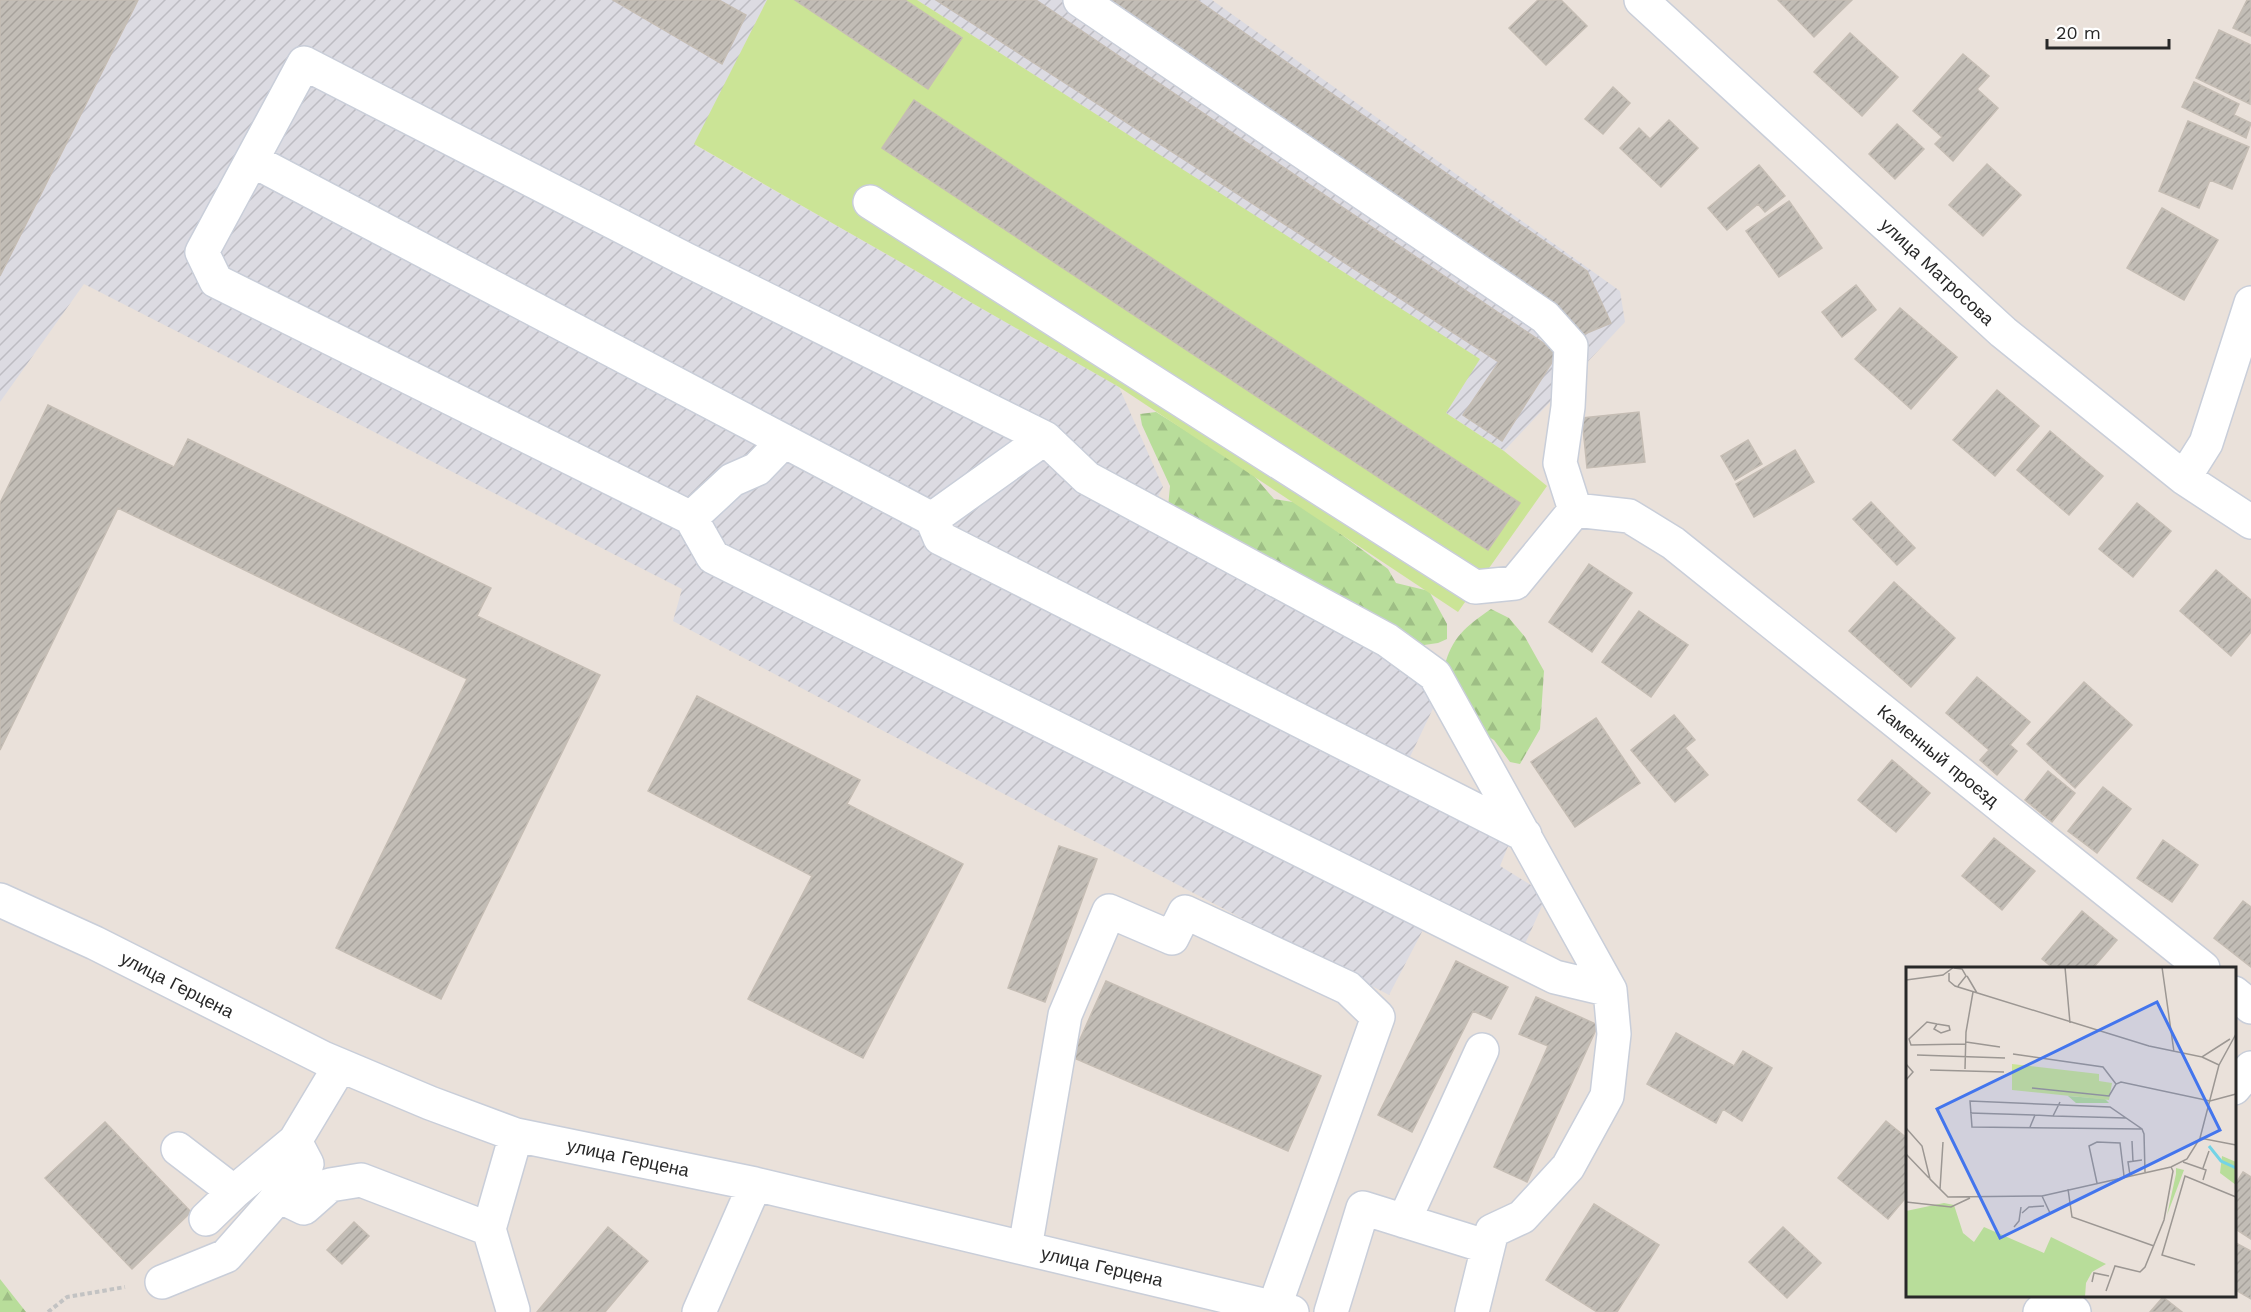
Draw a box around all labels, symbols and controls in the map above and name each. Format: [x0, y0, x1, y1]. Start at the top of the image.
scale bar [2047, 12, 2168, 50]
text: 20 m [2056, 22, 2101, 43]
street label: улица Матросова [1876, 214, 1999, 330]
street label: Каменный проезд [1874, 700, 2003, 811]
street label: улица Герцена [117, 947, 238, 1023]
inset map [1906, 967, 2236, 1297]
street label: улица Герцена [565, 1134, 692, 1181]
street label: улица Герцена [1039, 1242, 1166, 1291]

